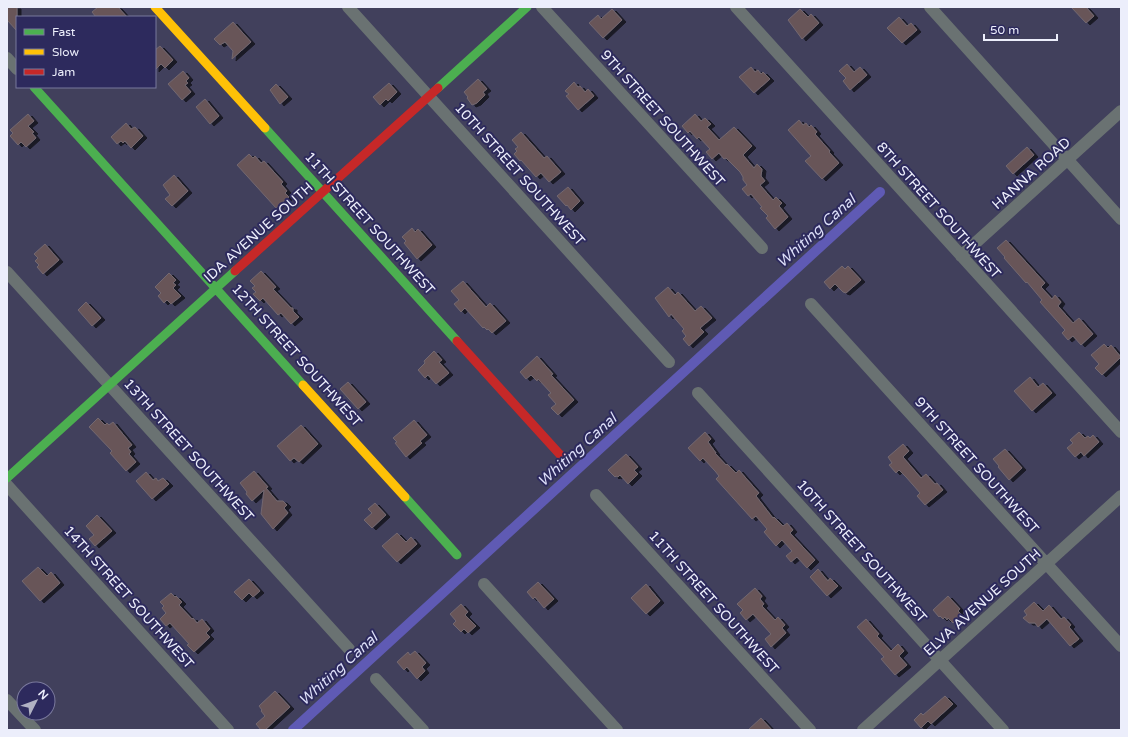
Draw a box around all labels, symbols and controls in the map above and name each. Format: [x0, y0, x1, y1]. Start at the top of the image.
legend [16, 16, 156, 88]
scale bar [984, 16, 1057, 42]
text: 50 m [990, 23, 1019, 37]
text: Fast [52, 25, 76, 39]
text: Slow [52, 45, 79, 59]
street label: 9TH STREET SOUTHWEST [597, 47, 729, 190]
text: Jam [52, 65, 75, 79]
street label: 10TH STREET SOUTHWEST [451, 99, 589, 250]
street label: HANNA ROAD [989, 134, 1074, 213]
street label: 8TH STREET SOUTHWEST [873, 139, 1005, 282]
street label: 11TH STREET SOUTHWEST [301, 148, 439, 299]
street label: IDA AVENUE SOUTH [200, 179, 316, 286]
water label: Whiting Canal [773, 189, 861, 271]
street label: 12TH STREET SOUTHWEST [228, 280, 366, 431]
street label: 13TH STREET SOUTHWEST [120, 375, 258, 526]
street label: 9TH STREET SOUTHWEST [911, 394, 1043, 537]
water label: Whiting Canal [534, 408, 622, 490]
street label: 10TH STREET SOUTHWEST [793, 476, 931, 627]
street label: 14TH STREET SOUTHWEST [60, 522, 198, 673]
street label: 11TH STREET SOUTHWEST [645, 527, 783, 678]
street label: ELVA AVENUE SOUTH [920, 545, 1045, 660]
water label: Whiting Canal [295, 627, 383, 709]
north arrow [16, 681, 56, 721]
text: N [35, 687, 51, 702]

